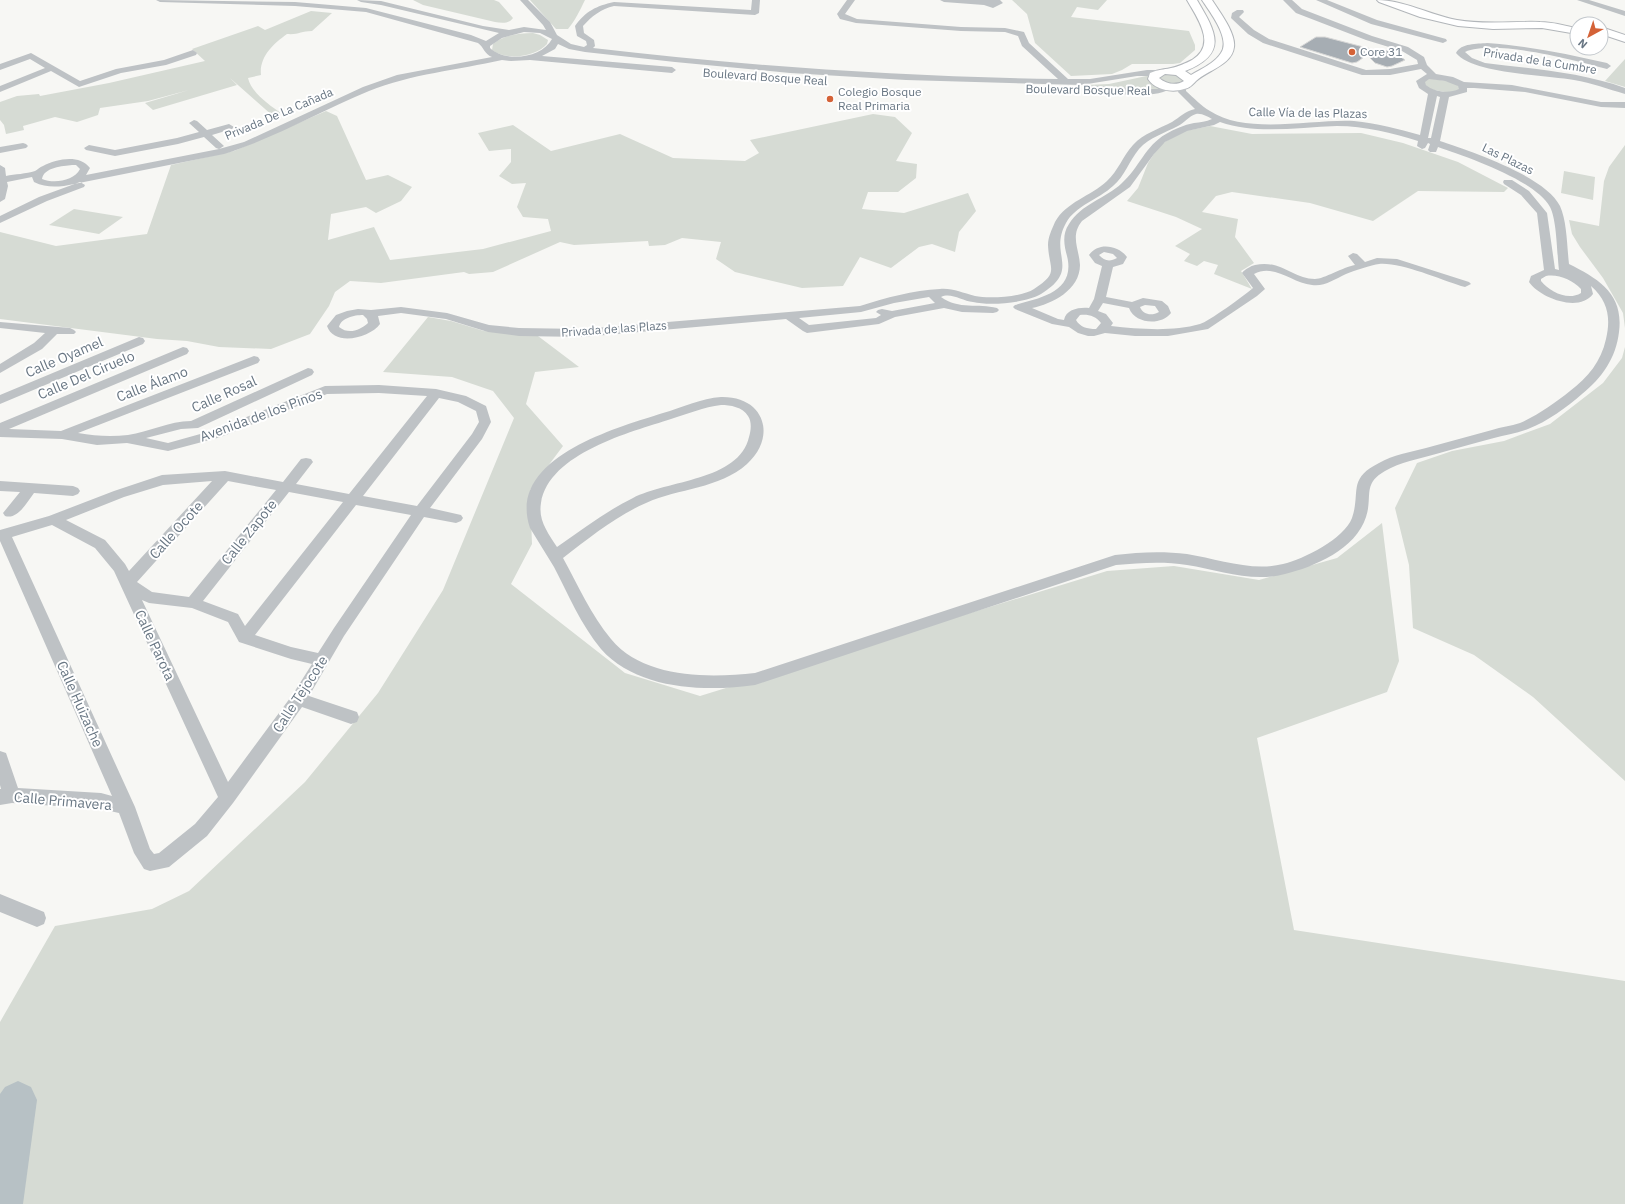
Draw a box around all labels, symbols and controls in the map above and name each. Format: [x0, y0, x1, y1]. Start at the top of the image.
north arrow [1569, 16, 1609, 56]
text: N [1575, 36, 1590, 52]
place label: Core 31 [1360, 44, 1402, 59]
street label: Privada de la Cumbre [1482, 44, 1598, 77]
marker: Core 31 [1347, 47, 1357, 57]
street label: Boulevard Bosque Real [702, 65, 828, 88]
street label: Boulevard Bosque Real [1025, 81, 1151, 98]
street label: Privada De La Cañada [222, 84, 336, 143]
place label: Colegio Bosque Real Primaria [838, 84, 922, 113]
marker: Colegio Bosque Real Primaria [825, 94, 835, 104]
street label: Calle Vía de las Plazas [1248, 104, 1368, 121]
street label: Las Plazas [1480, 140, 1537, 178]
street label: Privada de las Plazs [561, 317, 668, 340]
street label: Calle Oyamel [22, 333, 106, 381]
street label: Calle Del Ciruelo [35, 346, 137, 404]
street label: Calle Álamo [113, 361, 190, 406]
street label: Calle Rosal [189, 372, 260, 416]
street label: Avenida de los Pinos [197, 384, 325, 446]
street label: Calle Zapote [217, 495, 281, 568]
street label: Calle Ocote [145, 497, 207, 563]
street label: Calle Parota [131, 607, 179, 684]
street label: Calle Tejocote [268, 652, 332, 736]
street label: Calle Huizache [53, 658, 107, 750]
street label: Calle Primavera [13, 788, 113, 814]

